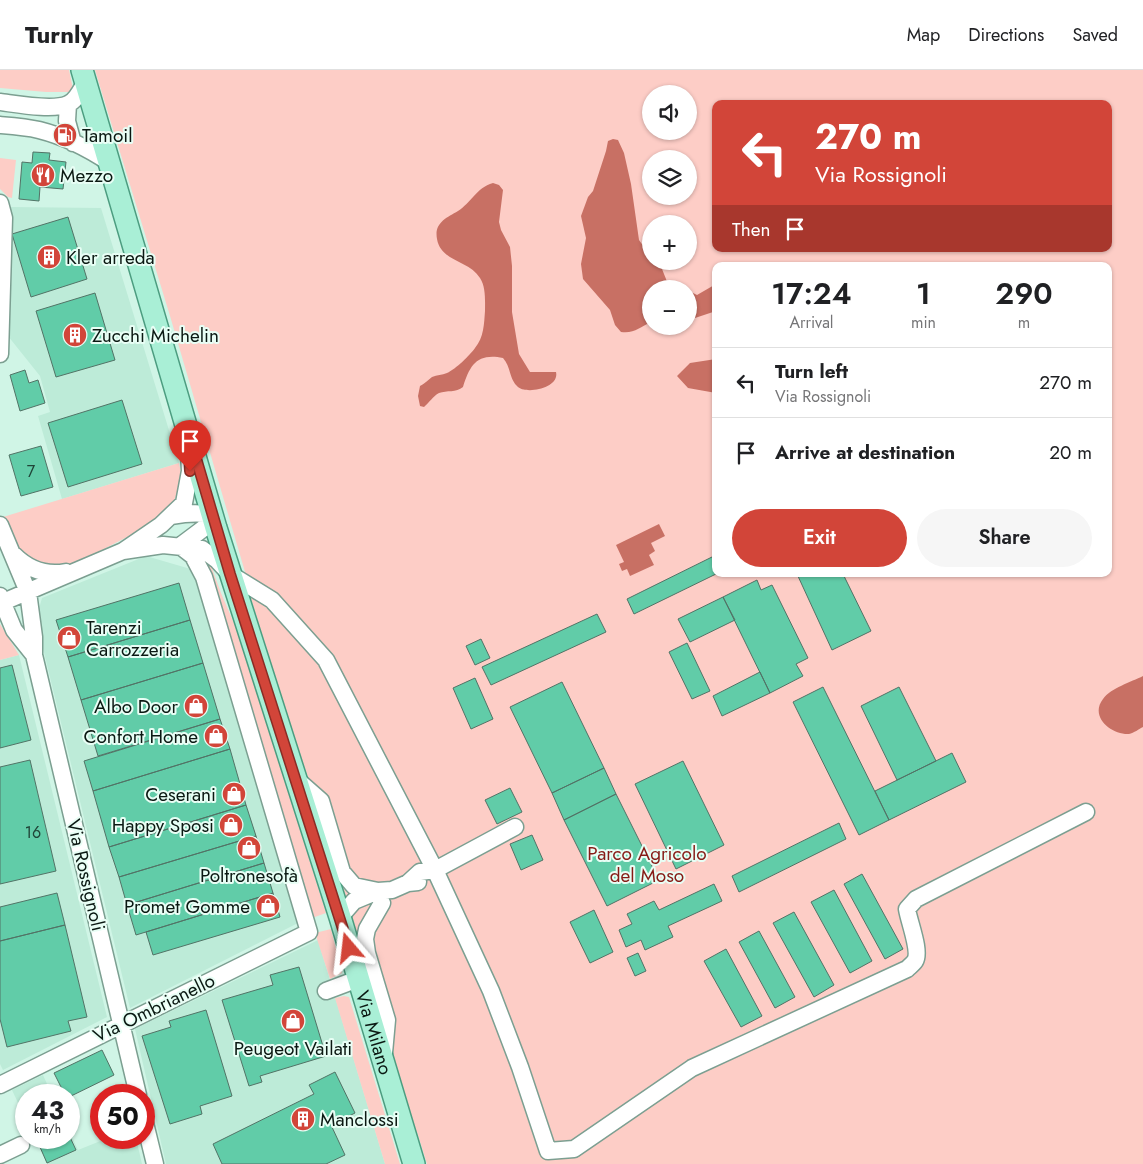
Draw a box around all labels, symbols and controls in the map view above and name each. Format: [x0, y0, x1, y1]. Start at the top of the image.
text: Turnly [25, 17, 93, 52]
text: Map [907, 22, 940, 48]
text: Directions [968, 22, 1044, 48]
text: Saved [1072, 22, 1118, 48]
map controls [642, 85, 697, 335]
button: sound [642, 85, 697, 140]
text: 270 m [815, 112, 921, 162]
icon: left [732, 120, 797, 185]
fuel station icon: Tamoil [52, 122, 78, 148]
place label: Tamoil [82, 122, 133, 149]
button: layers [642, 150, 697, 205]
text: Via Rossignoli [815, 158, 947, 190]
restaurant icon: Mezzo [30, 162, 56, 188]
place label: Mezzo [60, 162, 113, 189]
button: + [642, 215, 697, 270]
icon: arrive [781, 215, 809, 243]
text: Then [732, 216, 771, 243]
building icon: Kler arreda [36, 244, 62, 270]
place label: Kler arreda [66, 244, 155, 271]
text: 17:24 [771, 272, 852, 315]
text: 1 [916, 272, 931, 315]
text: 290 [995, 272, 1053, 315]
button: − [642, 280, 697, 335]
text: Arrival [789, 311, 834, 334]
text: min [911, 311, 936, 334]
text: m [1018, 311, 1030, 334]
building icon: Zucchi Michelin [62, 322, 88, 348]
place label: Zucchi Michelin [92, 322, 219, 349]
text: Turn left [775, 358, 848, 385]
icon: left [732, 369, 760, 397]
text: 270 m [1039, 369, 1092, 396]
text: Via Rossignoli [775, 385, 871, 408]
pin [169, 420, 211, 471]
icon: arrive [176, 427, 204, 455]
icon: arrive [732, 439, 760, 467]
text: Arrive at destination [775, 439, 955, 466]
text: 20 m [1049, 439, 1092, 466]
house number: 7 [27, 460, 36, 483]
button: Exit [732, 509, 907, 567]
button: Share [917, 509, 1092, 567]
place label: Tarenzi Carrozzeria [86, 614, 179, 663]
shop icon: Tarenzi Carrozzeria [56, 625, 82, 651]
place label: Albo Door [94, 693, 178, 720]
shop icon: Albo Door [183, 693, 209, 719]
place label: Confort Home [83, 723, 198, 750]
shop icon: Confort Home [203, 723, 229, 749]
place label: Ceserani [145, 781, 216, 808]
shop icon: Ceserani [221, 781, 247, 807]
place label: Happy Sposi [112, 812, 214, 839]
shop icon: Happy Sposi [218, 812, 244, 838]
street label: Via Rossignoli [60, 816, 112, 934]
house number: 16 [25, 821, 41, 844]
shop icon: Poltronesofà [236, 835, 262, 861]
park label: Parco Agricolo del Moso [587, 840, 707, 889]
place label: Poltronesofà [200, 862, 298, 889]
place label: Promet Gomme [124, 893, 250, 920]
shop icon: Promet Gomme [255, 893, 281, 919]
position arrow [322, 921, 374, 973]
street label: Via Ombrianello [89, 967, 219, 1049]
street label: Via Milano [349, 987, 400, 1078]
shop icon: Peugeot Vailati [280, 1008, 306, 1034]
place label: Peugeot Vailati [234, 1035, 352, 1062]
speed limit sign: 50 [90, 1084, 155, 1149]
text: 43 [31, 1092, 64, 1128]
building icon: Manclossi [290, 1106, 316, 1132]
place label: Manclossi [320, 1106, 399, 1133]
text: km/h [34, 1120, 61, 1138]

